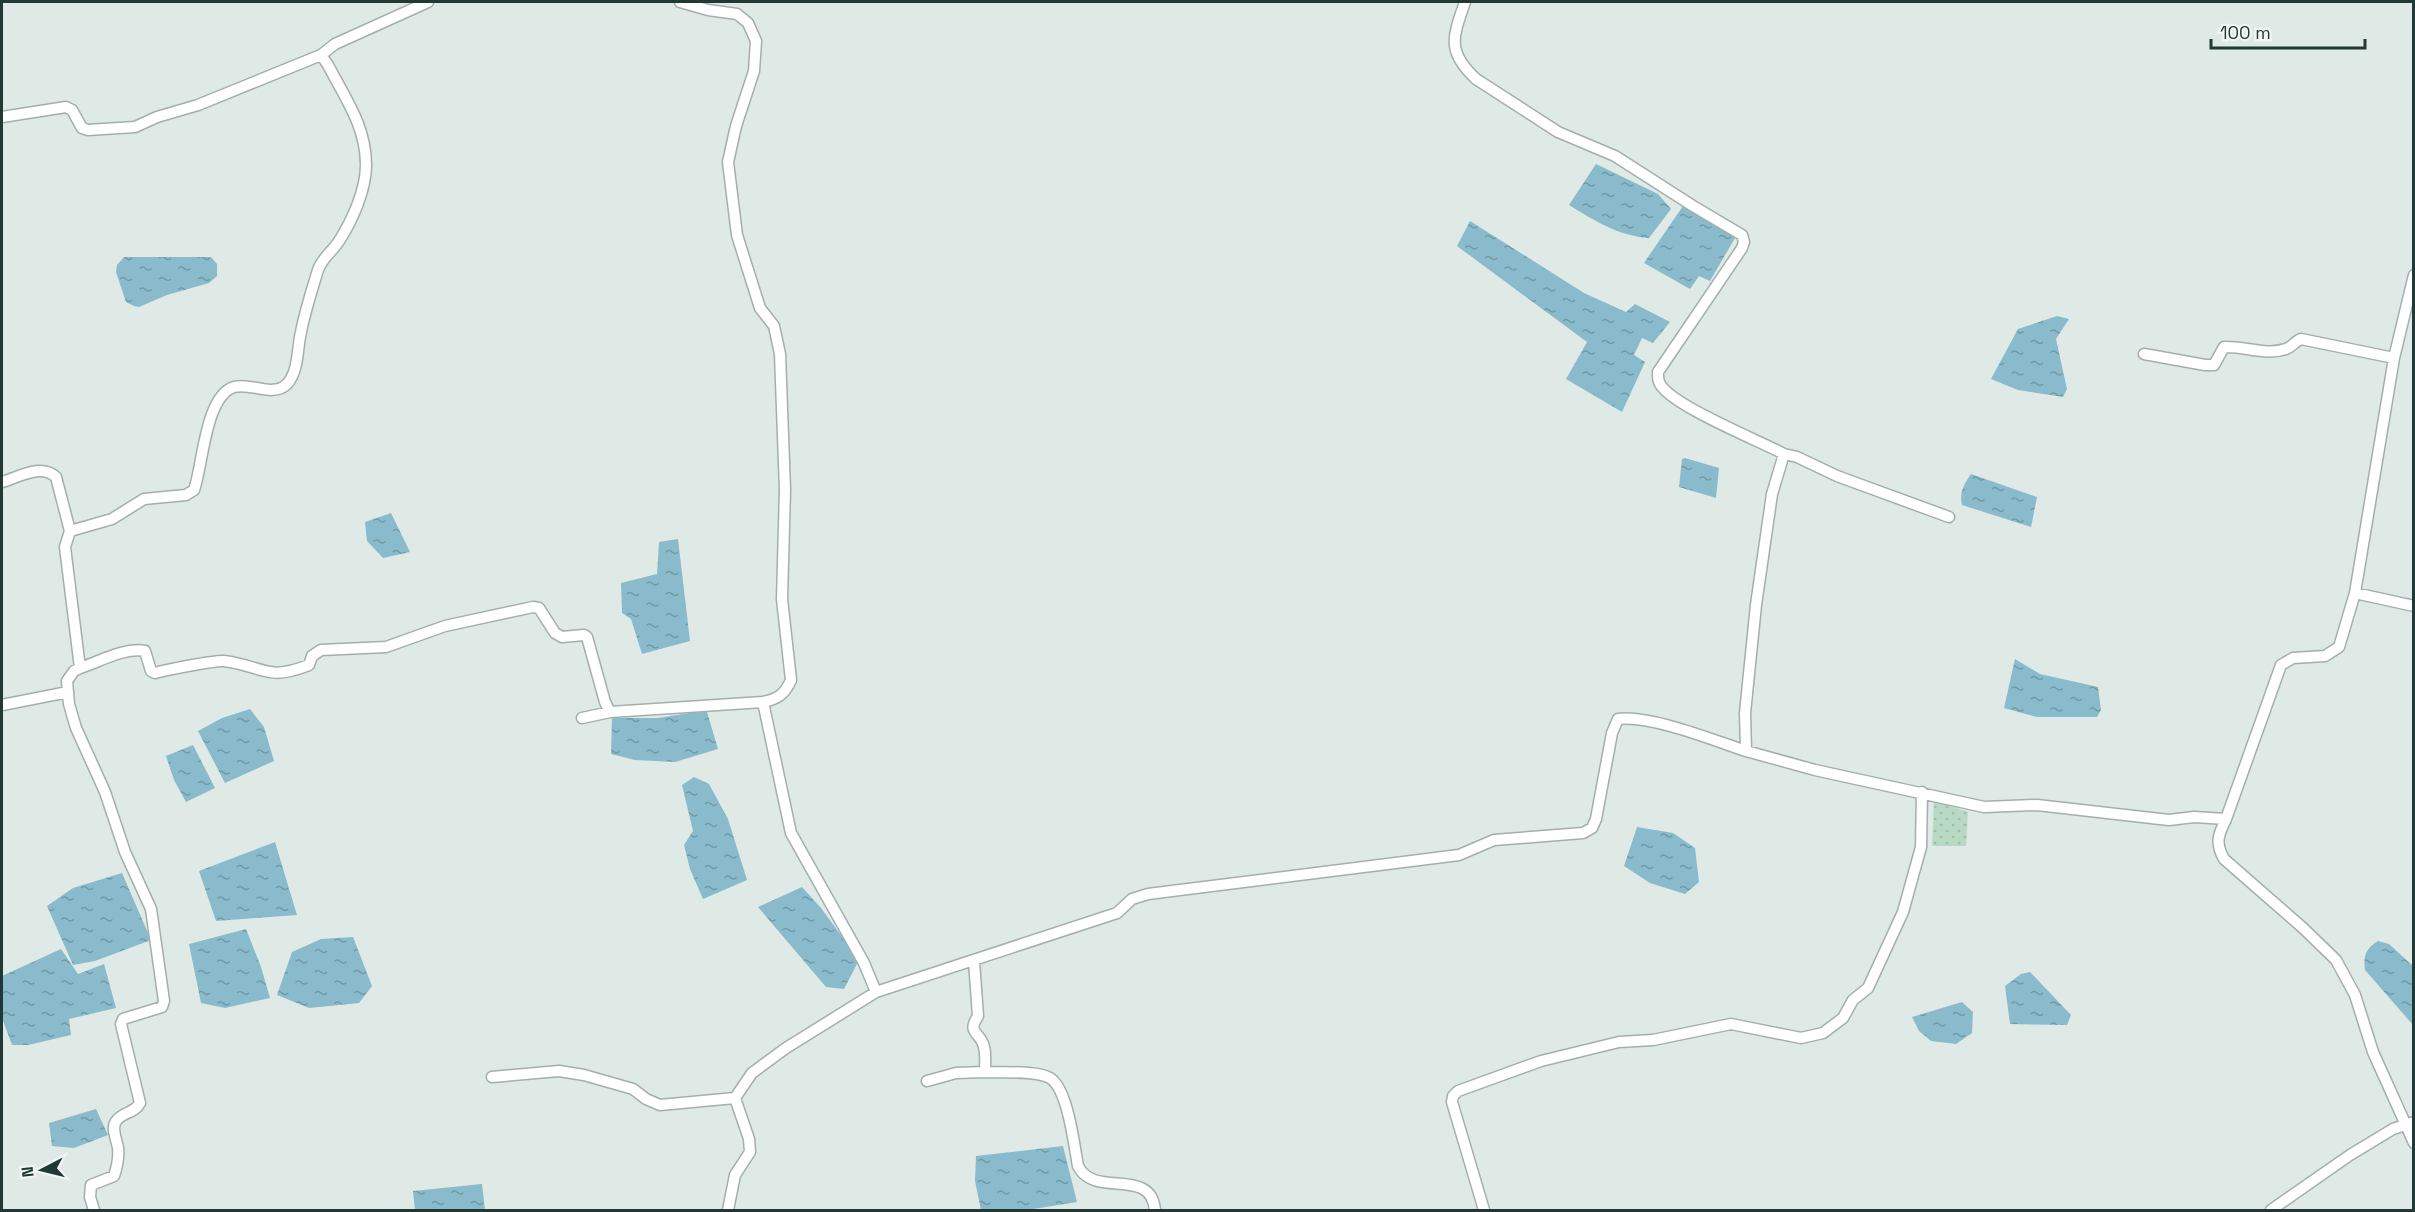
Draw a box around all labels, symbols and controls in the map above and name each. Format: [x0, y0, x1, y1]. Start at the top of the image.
scale bar [2211, 12, 2366, 50]
text: 100 m [2220, 21, 2271, 44]
north arrow [12, 1140, 72, 1200]
text: N [17, 1165, 39, 1178]

